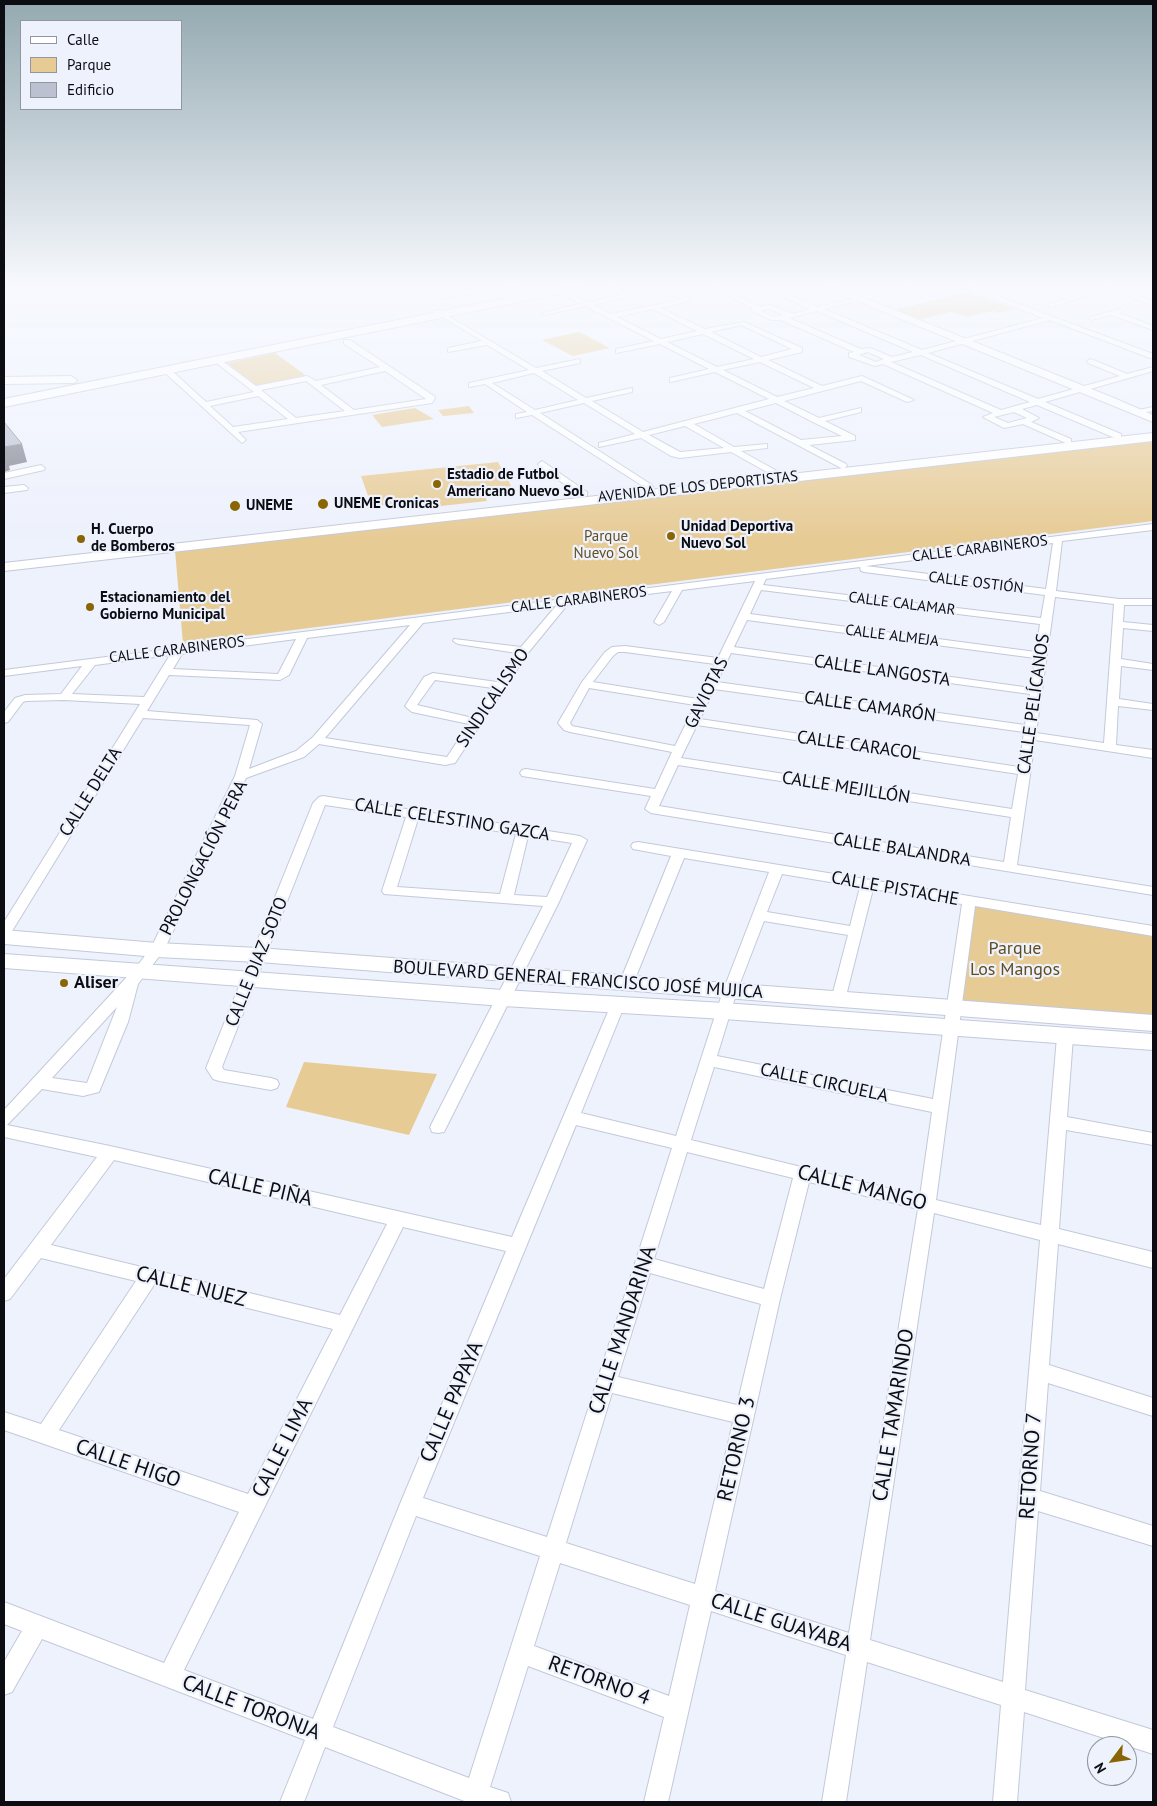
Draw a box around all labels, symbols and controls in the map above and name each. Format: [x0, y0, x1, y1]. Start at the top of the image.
legend [20, 20, 182, 110]
text: Calle [67, 30, 99, 49]
text: Parque [67, 55, 111, 74]
text: Edificio [67, 80, 114, 99]
place label: Estadio de Futbol Americano Nuevo Sol [447, 466, 584, 501]
street label: AVENIDA DE LOS DEPORTISTAS [597, 468, 799, 506]
marker: Estadio de Futbol Americano Nuevo Sol [431, 478, 443, 490]
place label: UNEME Cronicas [334, 495, 439, 513]
place label: UNEME [246, 497, 293, 515]
marker: UNEME Cronicas [316, 497, 330, 511]
marker: UNEME [228, 499, 242, 513]
place label: Unidad Deportiva Nuevo Sol [681, 518, 793, 553]
place label: H. Cuerpo de Bomberos [91, 521, 175, 556]
park label: Parque Nuevo Sol [574, 528, 638, 563]
marker: Unidad Deportiva Nuevo Sol [665, 530, 677, 542]
street label: CALLE CARABINEROS [911, 532, 1049, 566]
marker: H. Cuerpo de Bomberos [75, 533, 87, 545]
street label: CALLE OSTIÓN [927, 568, 1025, 598]
street label: CALLE CARABINEROS [510, 583, 648, 617]
place label: Estacionamiento del Gobierno Municipal [100, 589, 230, 624]
street label: CALLE CALAMAR [848, 589, 956, 619]
marker: Estacionamiento del Gobierno Municipal [84, 601, 96, 613]
street label: CALLE ALMEJA [844, 621, 940, 651]
street label: CALLE PELÍCANOS [1013, 632, 1055, 776]
street label: CALLE CARABINEROS [108, 633, 246, 667]
street label: SINDICALISMO [452, 644, 534, 752]
street label: CALLE LANGOSTA [812, 651, 952, 691]
street label: GAVIOTAS [681, 654, 733, 732]
street label: CALLE CAMARÓN [803, 687, 937, 727]
street label: CALLE CARACOL [795, 727, 923, 765]
street label: CALLE DELTA [55, 743, 127, 841]
street label: CALLE MEJILLÓN [780, 767, 912, 809]
street label: PROLONGACIÓN PERA [156, 777, 252, 939]
street label: CALLE CELESTINO GAZCA [353, 794, 551, 846]
street label: CALLE BALANDRA [832, 828, 972, 872]
street label: CALLE PISTACHE [830, 867, 960, 911]
street label: CALLE DIAZ SOTO [221, 894, 293, 1030]
park label: Parque Los Mangos [970, 938, 1060, 981]
street label: BOULEVARD GENERAL FRANCISCO JOSÉ MUJICA [392, 956, 764, 1004]
place label: Aliser [74, 972, 118, 994]
marker: Aliser [58, 977, 70, 989]
street label: CALLE CIRCUELA [758, 1059, 890, 1107]
street label: CALLE MANGO [795, 1160, 929, 1216]
street label: CALLE PIÑA [205, 1164, 315, 1212]
street label: CALLE MANDARINA [584, 1243, 662, 1417]
street label: CALLE NUEZ [133, 1261, 249, 1313]
street label: CALLE TAMARINDO [868, 1327, 920, 1503]
street label: CALLE PAPAYA [415, 1338, 489, 1466]
street label: CALLE LIMA [247, 1394, 319, 1502]
street label: RETORNO 3 [713, 1394, 761, 1504]
street label: RETORNO 7 [1015, 1412, 1047, 1520]
street label: CALLE HIGO [72, 1434, 184, 1494]
street label: CALLE GUAYABA [707, 1588, 855, 1658]
street label: RETORNO 4 [545, 1651, 653, 1711]
street label: CALLE TORONJA [178, 1670, 324, 1746]
north arrow [1087, 1736, 1137, 1786]
text: N [1090, 1760, 1110, 1777]

